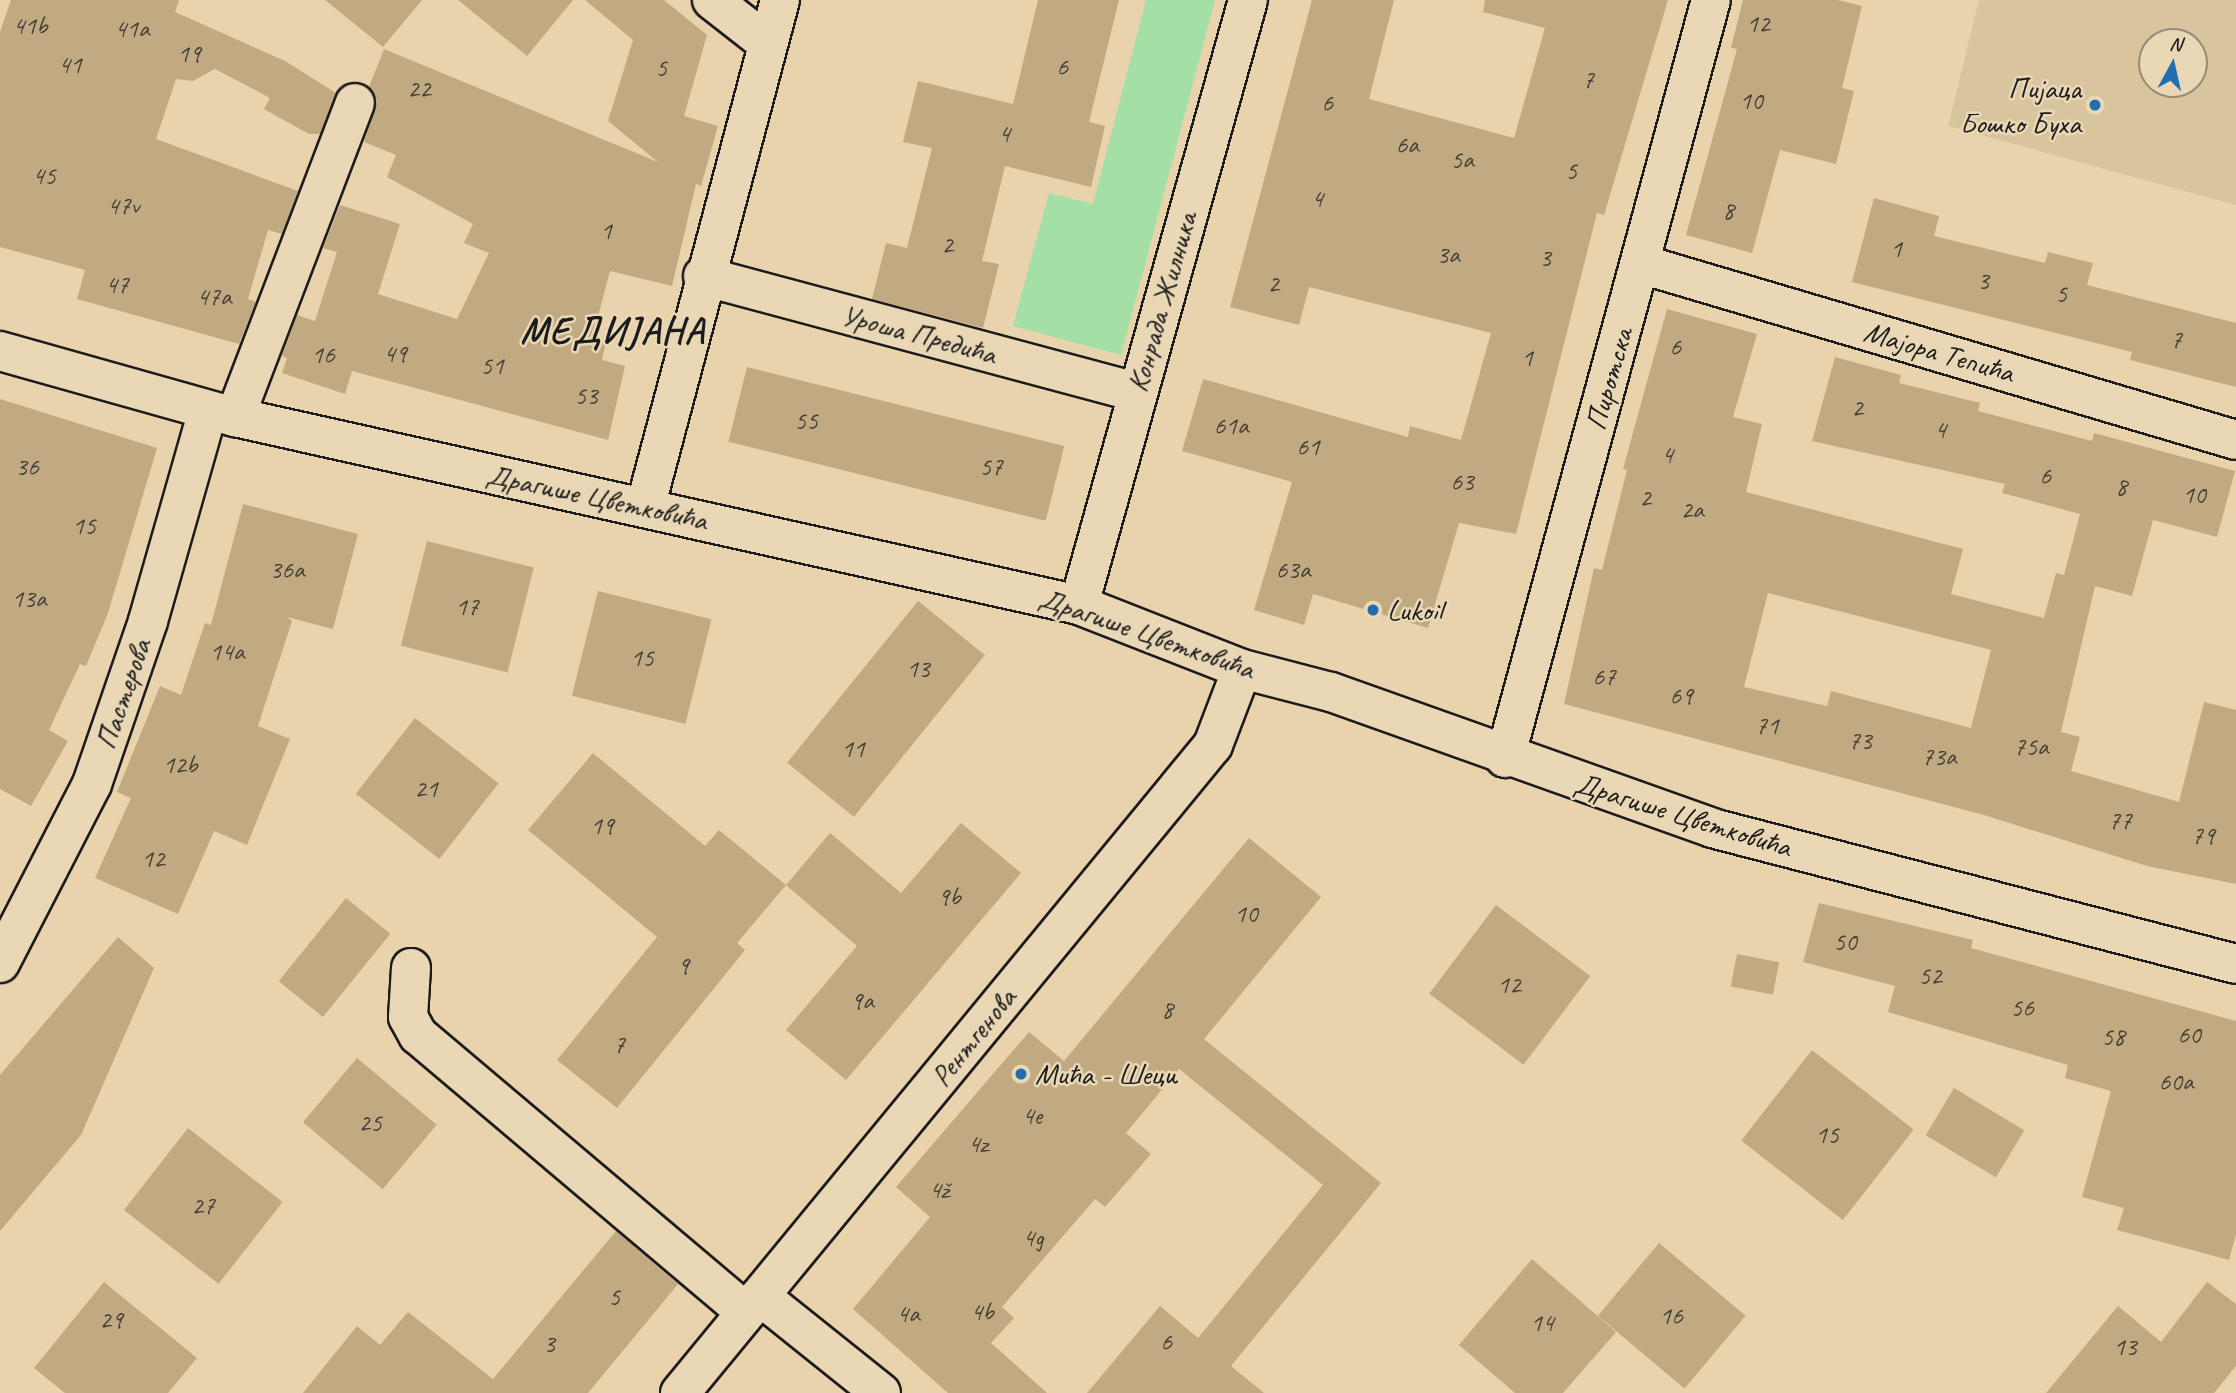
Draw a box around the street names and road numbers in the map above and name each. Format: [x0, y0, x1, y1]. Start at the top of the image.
street label: Конрада Жилника [1119, 208, 1205, 396]
street label: Уроша Предића [837, 296, 1001, 372]
street label: Мајора Тепића [1861, 314, 2017, 390]
street label: Пиротска [1577, 324, 1641, 434]
street label: Драгише Цветковића [483, 456, 711, 538]
street label: Драгише Цветковића [1035, 579, 1259, 687]
street label: Пастерова [87, 634, 159, 754]
street label: Драгише Цветковића [1570, 765, 1796, 865]
street label: Рентгенова [922, 981, 1024, 1093]

